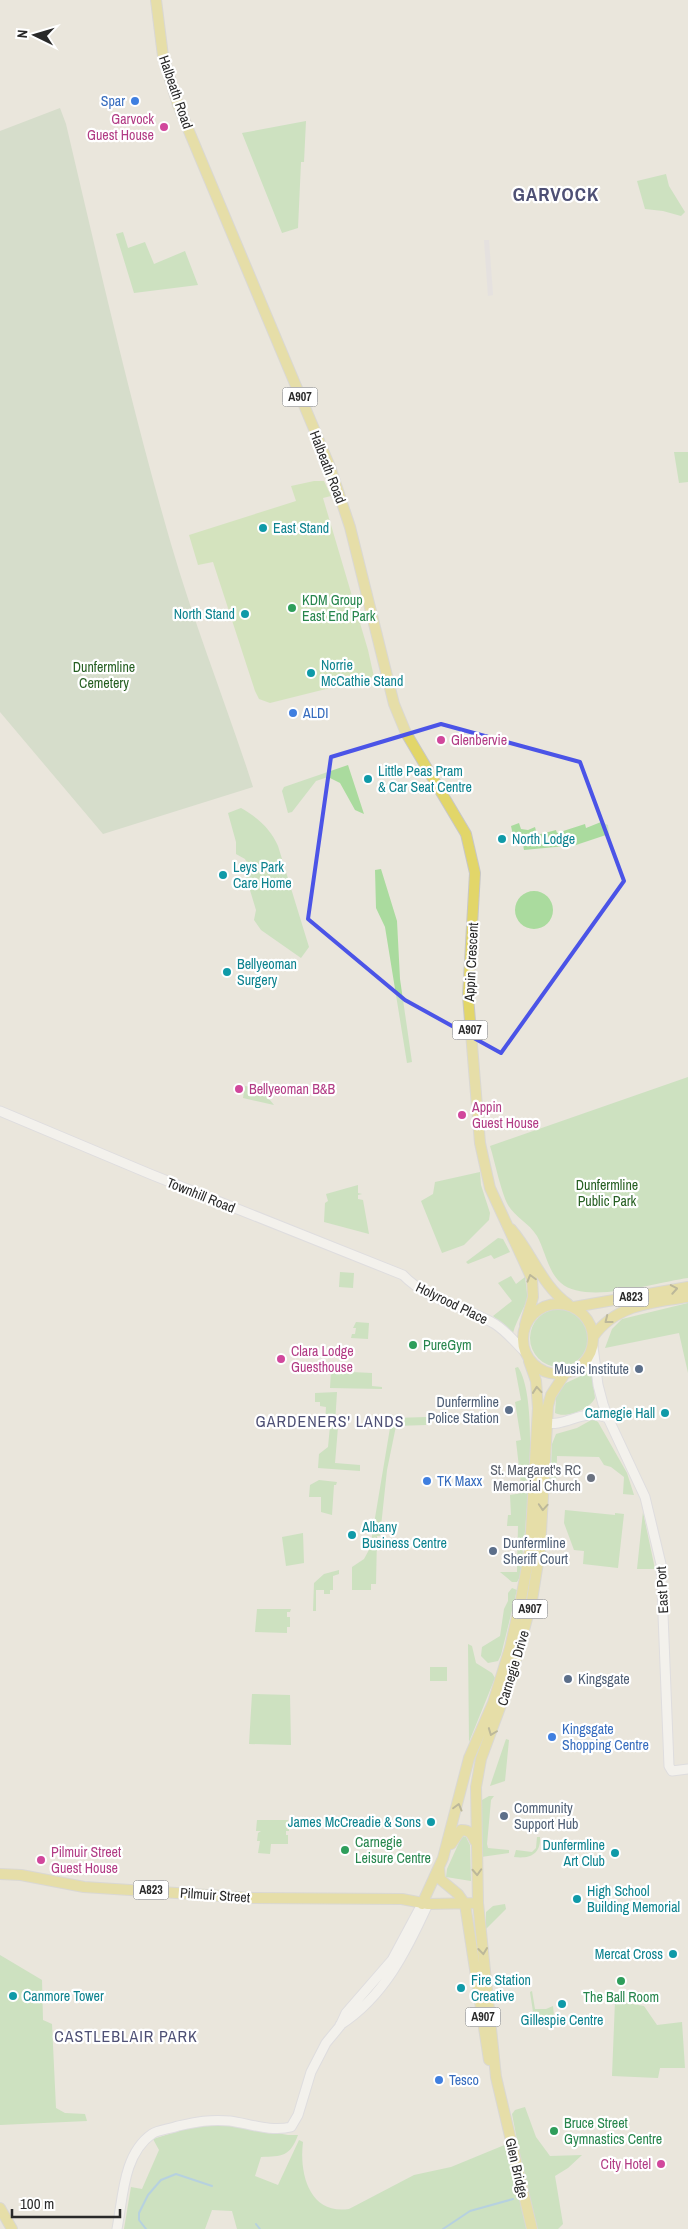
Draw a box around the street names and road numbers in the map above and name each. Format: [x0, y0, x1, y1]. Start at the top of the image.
street label: Halbeath Road [155, 53, 197, 131]
road number: A907 [282, 388, 318, 407]
street label: Halbeath Road [306, 428, 350, 506]
street label: Appin Crescent [460, 922, 482, 1003]
road number: A907 [452, 1020, 488, 1040]
street label: Townhill Road [164, 1173, 238, 1217]
street label: Holyrood Place [413, 1278, 491, 1328]
road number: A823 [614, 1288, 648, 1306]
street label: East Port [652, 1566, 672, 1614]
road number: A907 [512, 1600, 548, 1618]
street label: Carnegie Drive [493, 1628, 533, 1708]
road number: A823 [134, 1880, 168, 1900]
street label: Pilmuir Street [179, 1884, 251, 1906]
road number: A907 [466, 2008, 500, 2026]
street label: Glen Bridge [501, 2136, 533, 2200]

